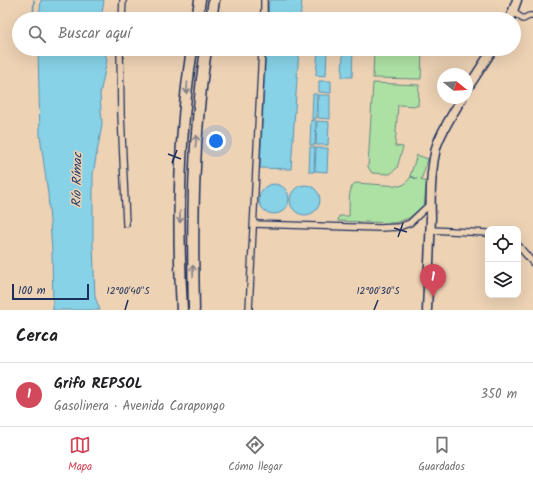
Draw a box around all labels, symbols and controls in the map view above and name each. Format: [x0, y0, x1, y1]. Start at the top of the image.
search box [12, 12, 521, 56]
text: Buscar aquí [58, 22, 131, 46]
icon: search [26, 23, 48, 45]
north arrow [437, 68, 473, 104]
one-way arrow [184, 81, 191, 94]
your location [206, 131, 226, 151]
one-way arrow [193, 135, 200, 148]
water label: Río Rímac [67, 151, 88, 208]
one-way arrow [176, 210, 183, 223]
map controls [485, 226, 521, 298]
button: locate [485, 226, 521, 262]
button: layers [485, 262, 521, 298]
pin: 1 [420, 264, 446, 297]
one-way arrow [189, 265, 197, 278]
scale bar [12, 282, 89, 301]
text: 100 m [18, 282, 46, 300]
text: 12°00'40"S [107, 283, 150, 299]
text: 12°00'30"S [356, 283, 400, 299]
text: Cerca [16, 323, 58, 350]
text: Grifo REPSOL [54, 372, 143, 396]
text: 1 [27, 384, 31, 405]
text: 350 m [481, 384, 517, 405]
text: Gasolinera · Avenida Carapongo [54, 396, 225, 417]
tab: Mapa [68, 434, 92, 476]
tab: Cómo llegar [228, 434, 282, 476]
tab: Guardados [418, 434, 465, 476]

